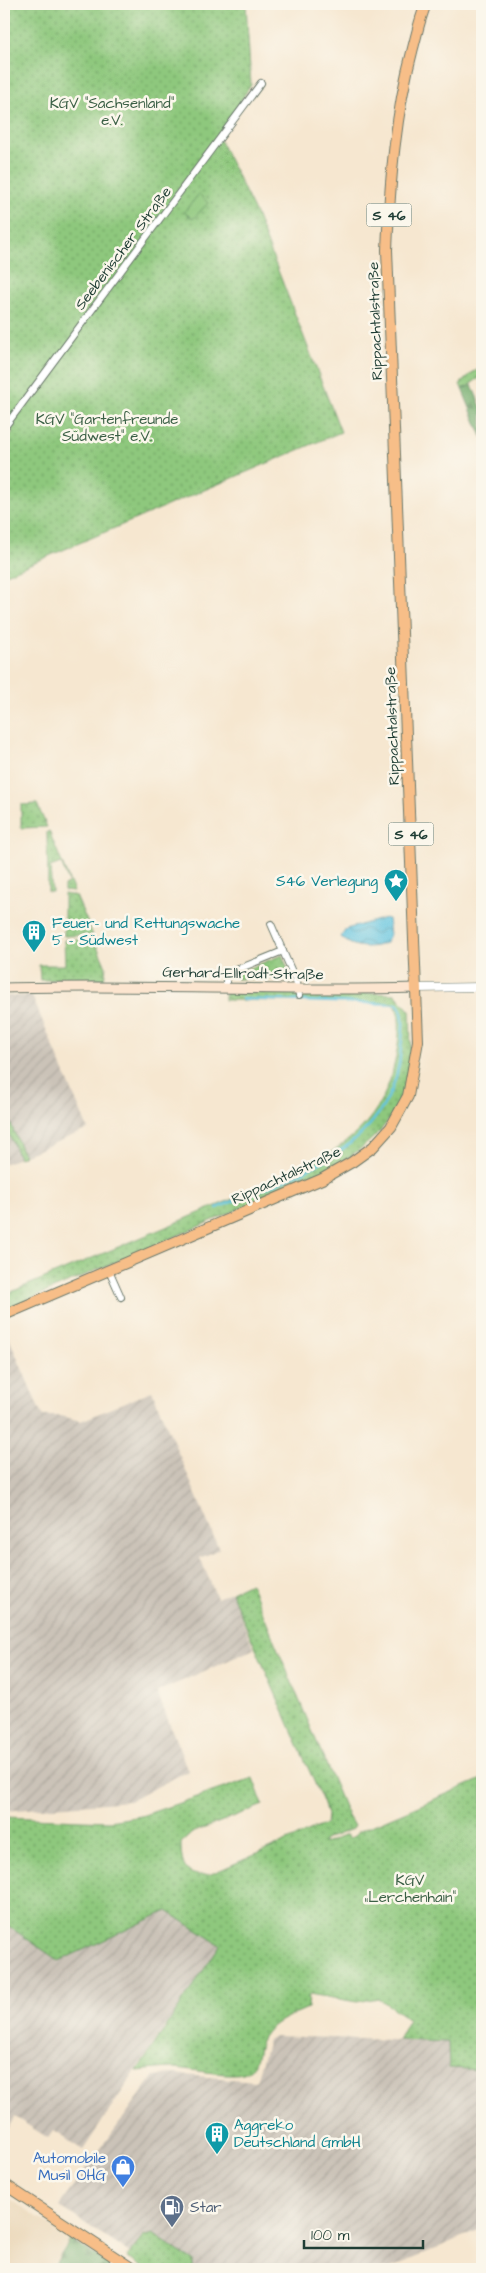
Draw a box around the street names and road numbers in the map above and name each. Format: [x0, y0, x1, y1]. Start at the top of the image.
street label: Seebenischer Straße [70, 182, 177, 314]
road number: S 46 [366, 204, 412, 226]
street label: Rippachtalstraße [363, 261, 388, 381]
street label: Rippachtalstraße [380, 666, 405, 786]
road number: S 46 [388, 822, 434, 846]
street label: Gerhard-Ellrodt-Straße [162, 962, 324, 985]
street label: Rippachtalstraße [228, 1141, 344, 1210]

